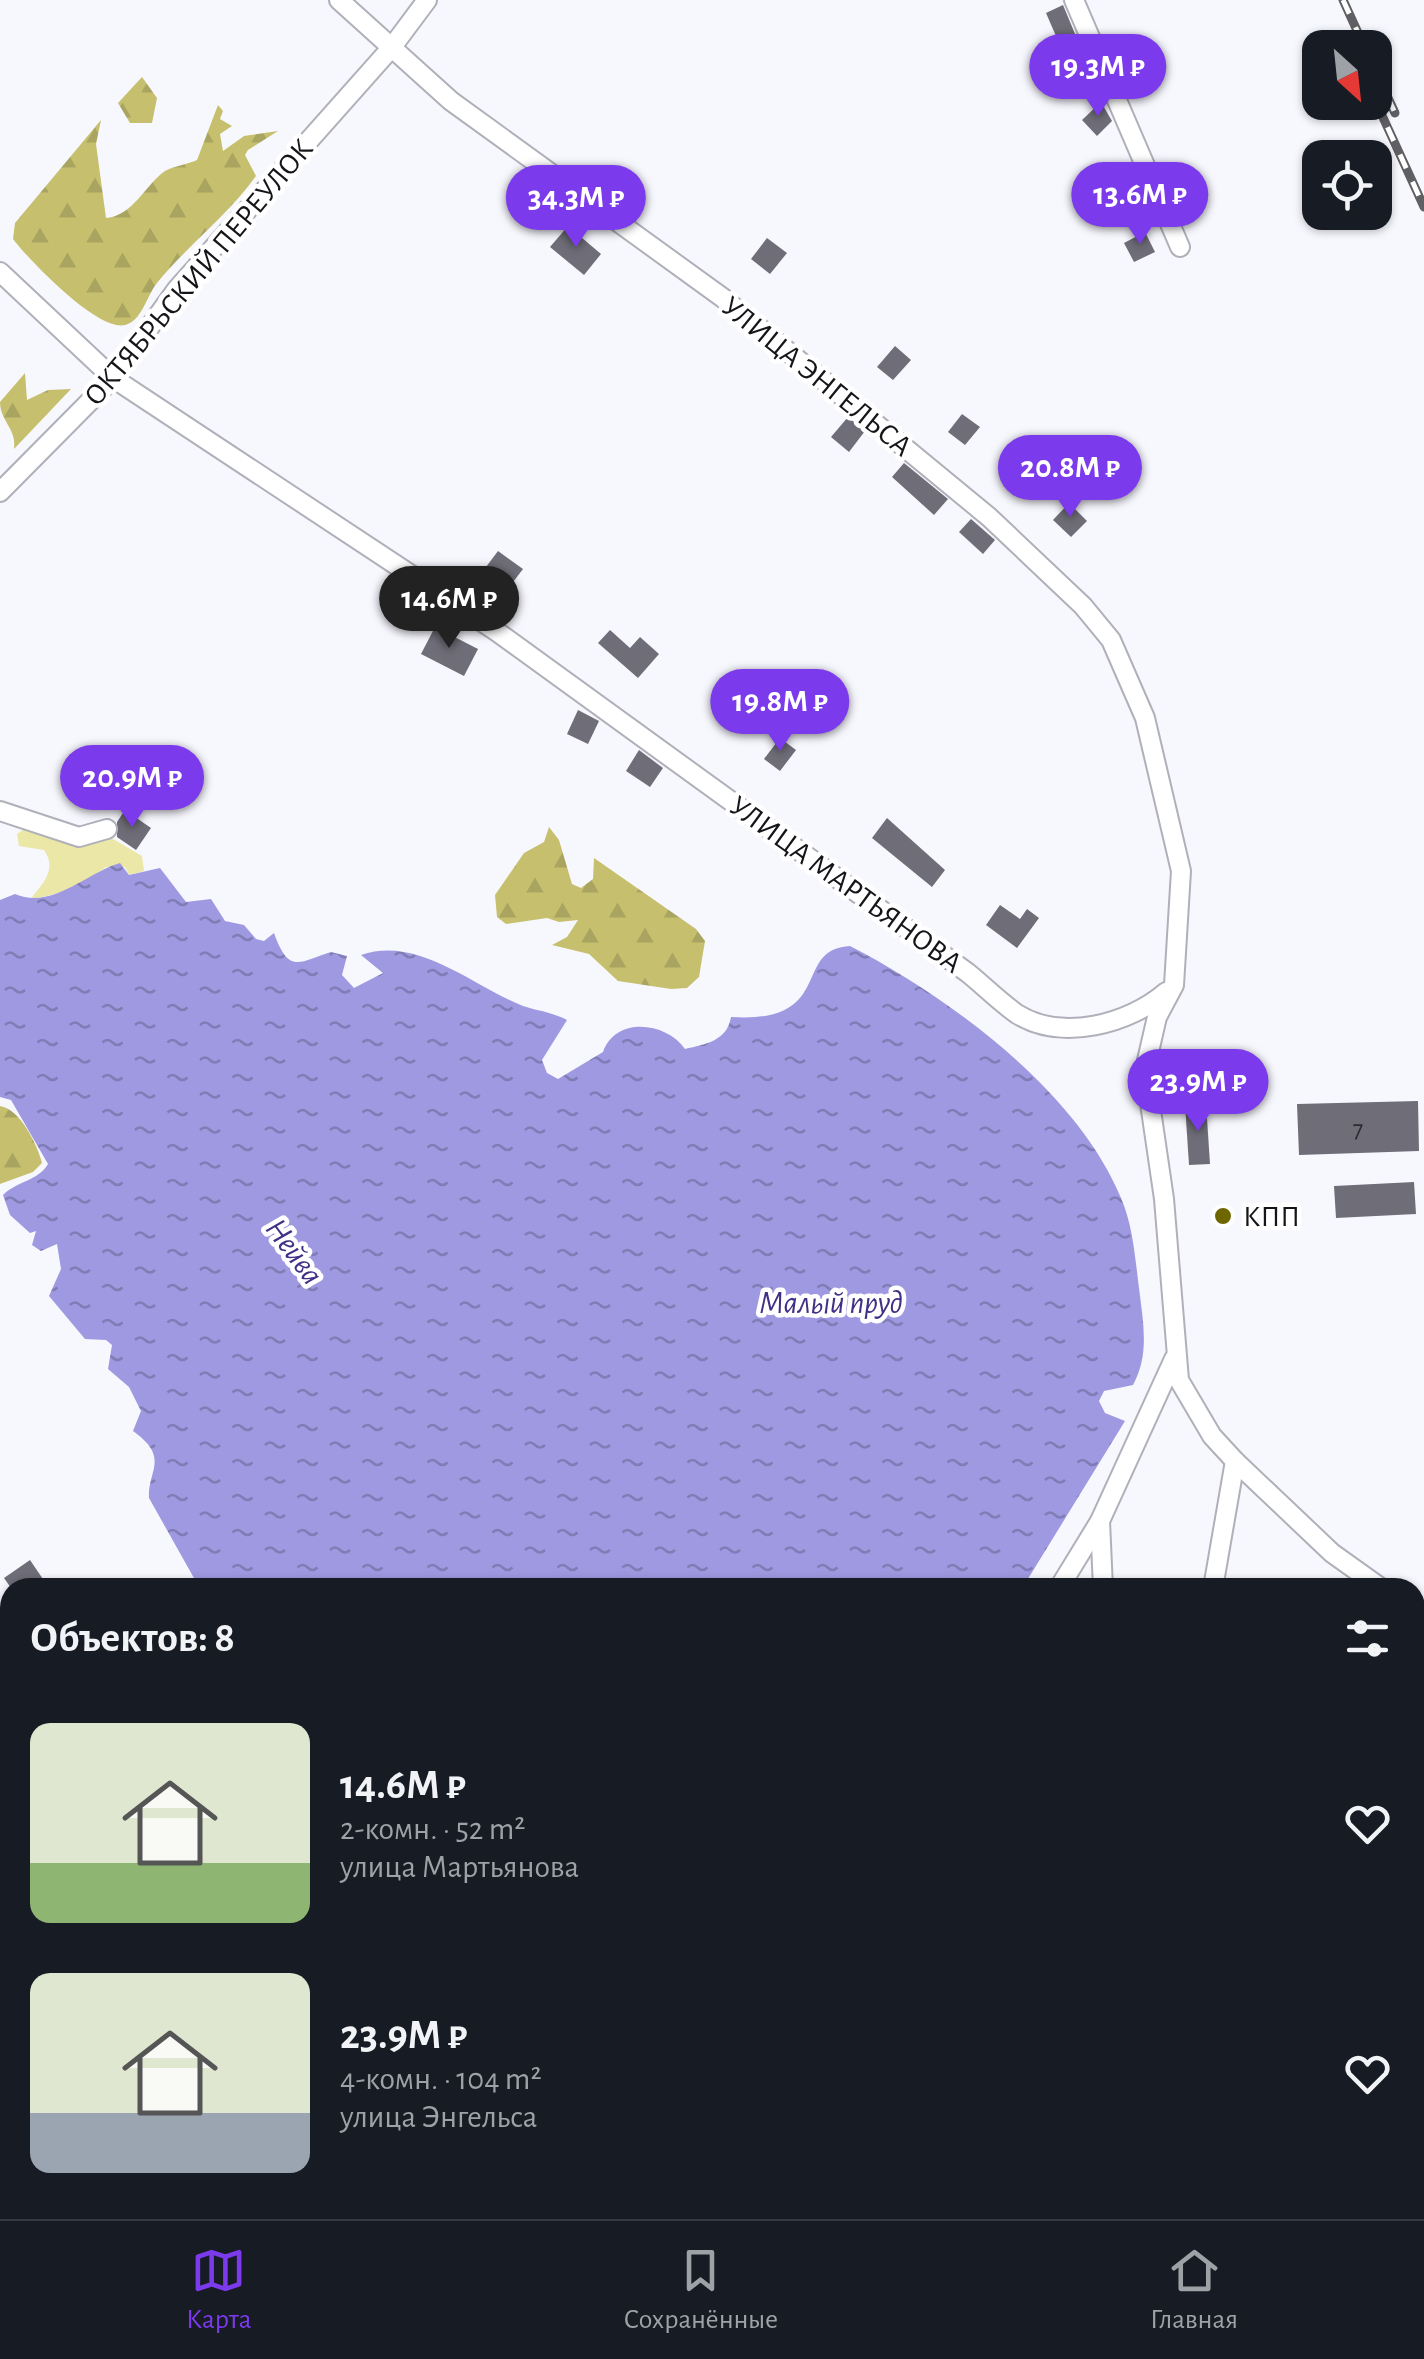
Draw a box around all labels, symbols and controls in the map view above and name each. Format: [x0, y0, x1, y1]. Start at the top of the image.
north arrow [1302, 30, 1392, 120]
map controls [1302, 30, 1392, 230]
pin: 19.3M ₽ [1006, 34, 1190, 119]
text: 19.3M ₽ [1051, 50, 1145, 82]
street label: ОКТЯБРЬСКИЙ ПЕРЕУЛОК [78, 133, 319, 412]
button: locate [1302, 140, 1392, 230]
pin: 13.6M ₽ [1048, 162, 1232, 247]
pin: 34.3M ₽ [484, 165, 668, 250]
text: 13.6M ₽ [1093, 178, 1187, 210]
text: 34.3M ₽ [528, 181, 624, 213]
street label: УЛИЦА ЭНГЕЛЬСА [716, 291, 917, 462]
pin: 20.8M ₽ [978, 435, 1162, 520]
text: 20.8M ₽ [1020, 451, 1120, 483]
pin: 14.6M ₽ [357, 566, 541, 651]
text: 14.6M ₽ [401, 582, 497, 614]
pin: 19.8M ₽ [688, 669, 872, 754]
text: 19.8M ₽ [732, 685, 828, 717]
pin: 20.9M ₽ [40, 745, 224, 830]
text: 20.9M ₽ [82, 761, 182, 793]
street label: УЛИЦА МАРТЬЯНОВА [724, 791, 967, 979]
pin: 23.9M ₽ [1106, 1049, 1290, 1134]
text: 23.9M ₽ [1150, 1065, 1246, 1097]
house number: 7 [1353, 1117, 1363, 1142]
place label: КПП [1243, 1202, 1300, 1232]
marker: КПП [1212, 1205, 1234, 1227]
water label: Нейва [260, 1213, 329, 1290]
water label: Малый пруд [759, 1287, 903, 1320]
icon: filters [1340, 1611, 1395, 1666]
text: Объектов: 8 [30, 1617, 235, 1659]
icon: home [110, 1763, 230, 1883]
text: 14.6M ₽ [340, 1764, 466, 1806]
icon: heart [1340, 1796, 1395, 1851]
text: 2-комн. · 52 m² [340, 1813, 525, 1845]
text: улица Мартьянова [340, 1851, 579, 1883]
icon: home [110, 2013, 230, 2133]
text: 23.9M ₽ [340, 2014, 467, 2056]
icon: heart [1340, 2046, 1395, 2101]
text: 4-комн. · 104 m² [340, 2063, 542, 2095]
text: улица Энгельса [340, 2101, 537, 2133]
tab: Карта [186, 2243, 252, 2337]
tab: Сохранённые [623, 2243, 778, 2337]
tab: Главная [1150, 2243, 1238, 2337]

